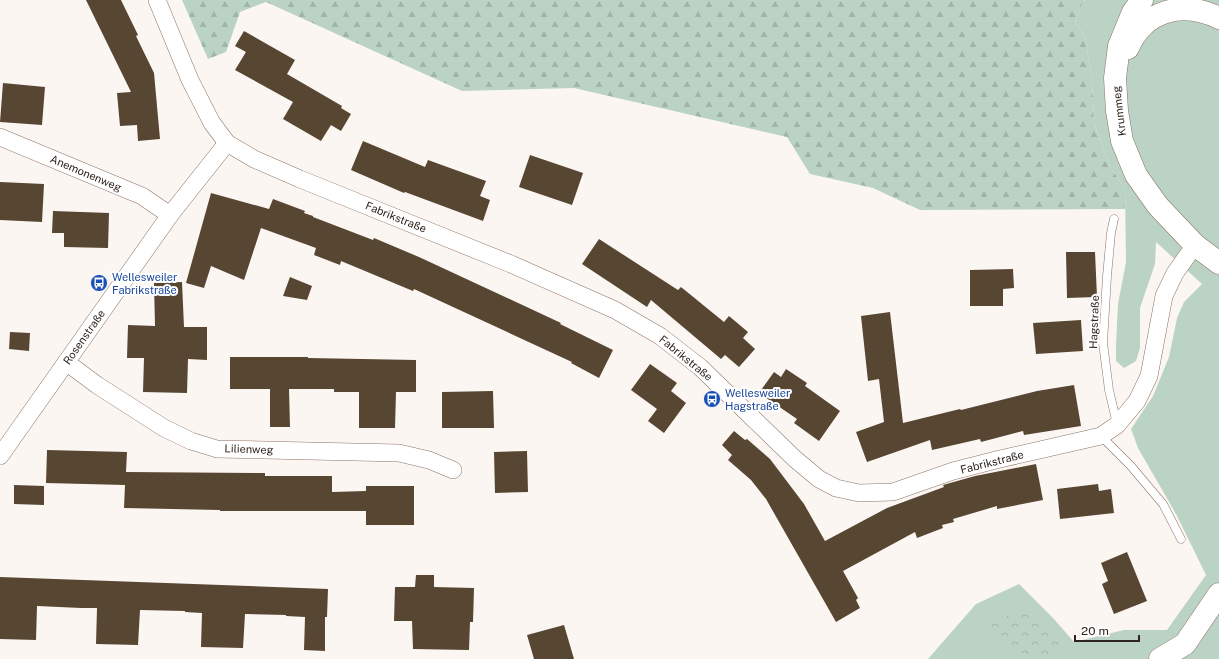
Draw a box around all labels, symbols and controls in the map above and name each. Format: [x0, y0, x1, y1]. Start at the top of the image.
street label: Krummeg [1110, 85, 1128, 137]
street label: Anemonenweg [48, 153, 124, 194]
street label: Fabrikstraße [364, 199, 428, 235]
place label: Wellesweiler Fabrikstraße [112, 271, 177, 296]
bus stop icon: Wellesweiler Fabrikstraße [89, 273, 109, 293]
street label: Hagstraße [1087, 295, 1101, 349]
street label: Rosenstraße [61, 307, 107, 367]
street label: Fabrikstraße [657, 333, 715, 383]
place label: Wellesweiler Hagstraße [725, 387, 790, 412]
bus stop icon: Wellesweiler Hagstraße [702, 389, 722, 409]
street label: Lilienweg [224, 442, 274, 456]
street label: Fabrikstraße [959, 448, 1025, 476]
scale bar [1075, 617, 1139, 643]
text: 20 m [1081, 624, 1109, 638]

